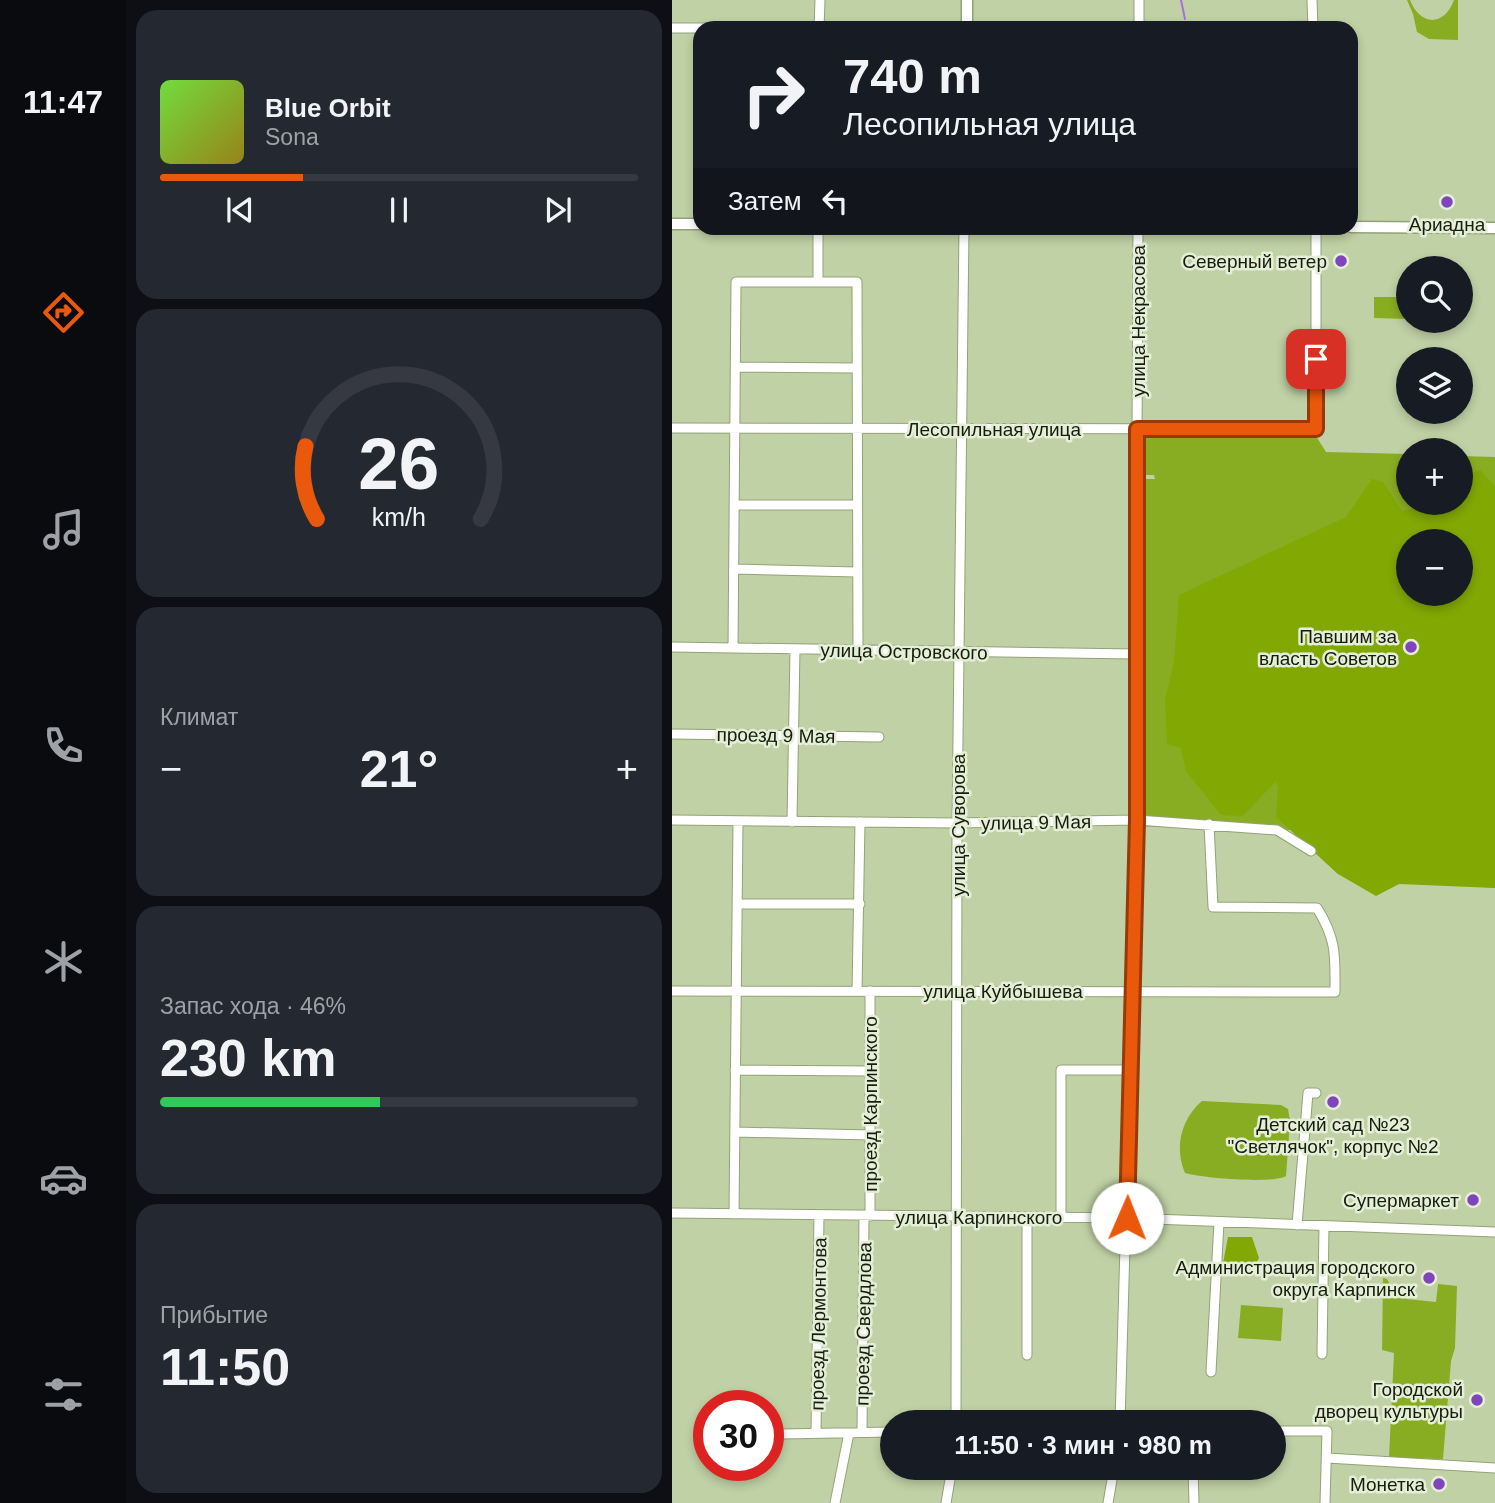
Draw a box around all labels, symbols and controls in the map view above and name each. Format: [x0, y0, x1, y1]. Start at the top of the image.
icon: right [728, 49, 819, 140]
text: 740 m [843, 49, 982, 103]
text: 11:47 [23, 84, 103, 120]
text: Blue Orbit [265, 93, 391, 123]
text: Лесопильная улица [843, 106, 1136, 142]
text: Sona [265, 124, 319, 150]
icon: left [816, 182, 854, 220]
text: Затем [728, 186, 802, 216]
icon: previous [221, 191, 259, 229]
icon: pause [380, 191, 418, 229]
icon: next [539, 191, 577, 229]
marker: Ариадна [1439, 194, 1455, 210]
place label: Ариадна [1409, 214, 1486, 235]
street label: улица Некрасова [1128, 245, 1149, 397]
place label: Северный ветер [1182, 251, 1327, 272]
marker: Северный ветер [1333, 253, 1349, 269]
map controls [1396, 256, 1473, 606]
button: search [1396, 256, 1473, 333]
icon: directions [39, 288, 88, 337]
pin [1286, 329, 1346, 389]
icon: arrive [1297, 340, 1335, 378]
button: layers [1396, 347, 1473, 424]
street label: Лесопильная улица [907, 419, 1081, 440]
text: 26 [359, 423, 439, 504]
button: + [1396, 438, 1473, 515]
text: km/h [372, 503, 426, 531]
icon: music [39, 505, 88, 554]
button: − [1396, 529, 1473, 606]
place label: Павшим за власть Советов [1259, 626, 1397, 669]
marker: Павшим за власть Советов [1403, 639, 1419, 655]
street label: улица Островского [820, 640, 988, 663]
text: Климат [160, 704, 238, 730]
icon: phone [39, 721, 88, 770]
street label: проезд 9 Мая [716, 724, 836, 747]
text: 21° [360, 740, 438, 798]
text: − [160, 748, 182, 790]
text: + [616, 748, 638, 790]
street label: улица Суворова [948, 753, 969, 896]
street label: улица 9 Мая [981, 811, 1091, 834]
icon: climate [39, 937, 88, 986]
street label: улица Куйбышева [923, 981, 1083, 1002]
text: Запас хода · 46% [160, 993, 346, 1019]
street label: проезд Карпинского [860, 1016, 881, 1192]
text: 230 km [160, 1029, 336, 1087]
marker: Детский сад №23 "Светлячок", корпус №2 [1325, 1094, 1341, 1110]
place label: Детский сад №23 "Светлячок", корпус №2 [1228, 1114, 1439, 1157]
icon: car [39, 1154, 88, 1203]
position arrow [1090, 1181, 1164, 1255]
place label: Супермаркет [1343, 1190, 1459, 1211]
marker: Супермаркет [1465, 1192, 1481, 1208]
street label: улица Карпинского [896, 1207, 1062, 1228]
street label: проезд Лермонтова [806, 1237, 831, 1411]
street label: проезд Свердлова [852, 1241, 875, 1406]
place label: Администрация городского округа Карпинск [1176, 1257, 1416, 1300]
marker: Администрация городского округа Карпинск [1421, 1270, 1437, 1286]
text: Прибытие [160, 1302, 268, 1328]
text: 11:50 [160, 1338, 290, 1396]
icon: filters [39, 1370, 88, 1419]
place label: Городской дворец культуры [1315, 1379, 1463, 1422]
speed limit sign: 30 [693, 1390, 784, 1481]
marker: Городской дворец культуры [1469, 1392, 1485, 1408]
text: 11:50 · 3 мин · 980 m [954, 1430, 1212, 1460]
place label: Монетка [1350, 1474, 1425, 1495]
marker: Монетка [1431, 1476, 1447, 1492]

